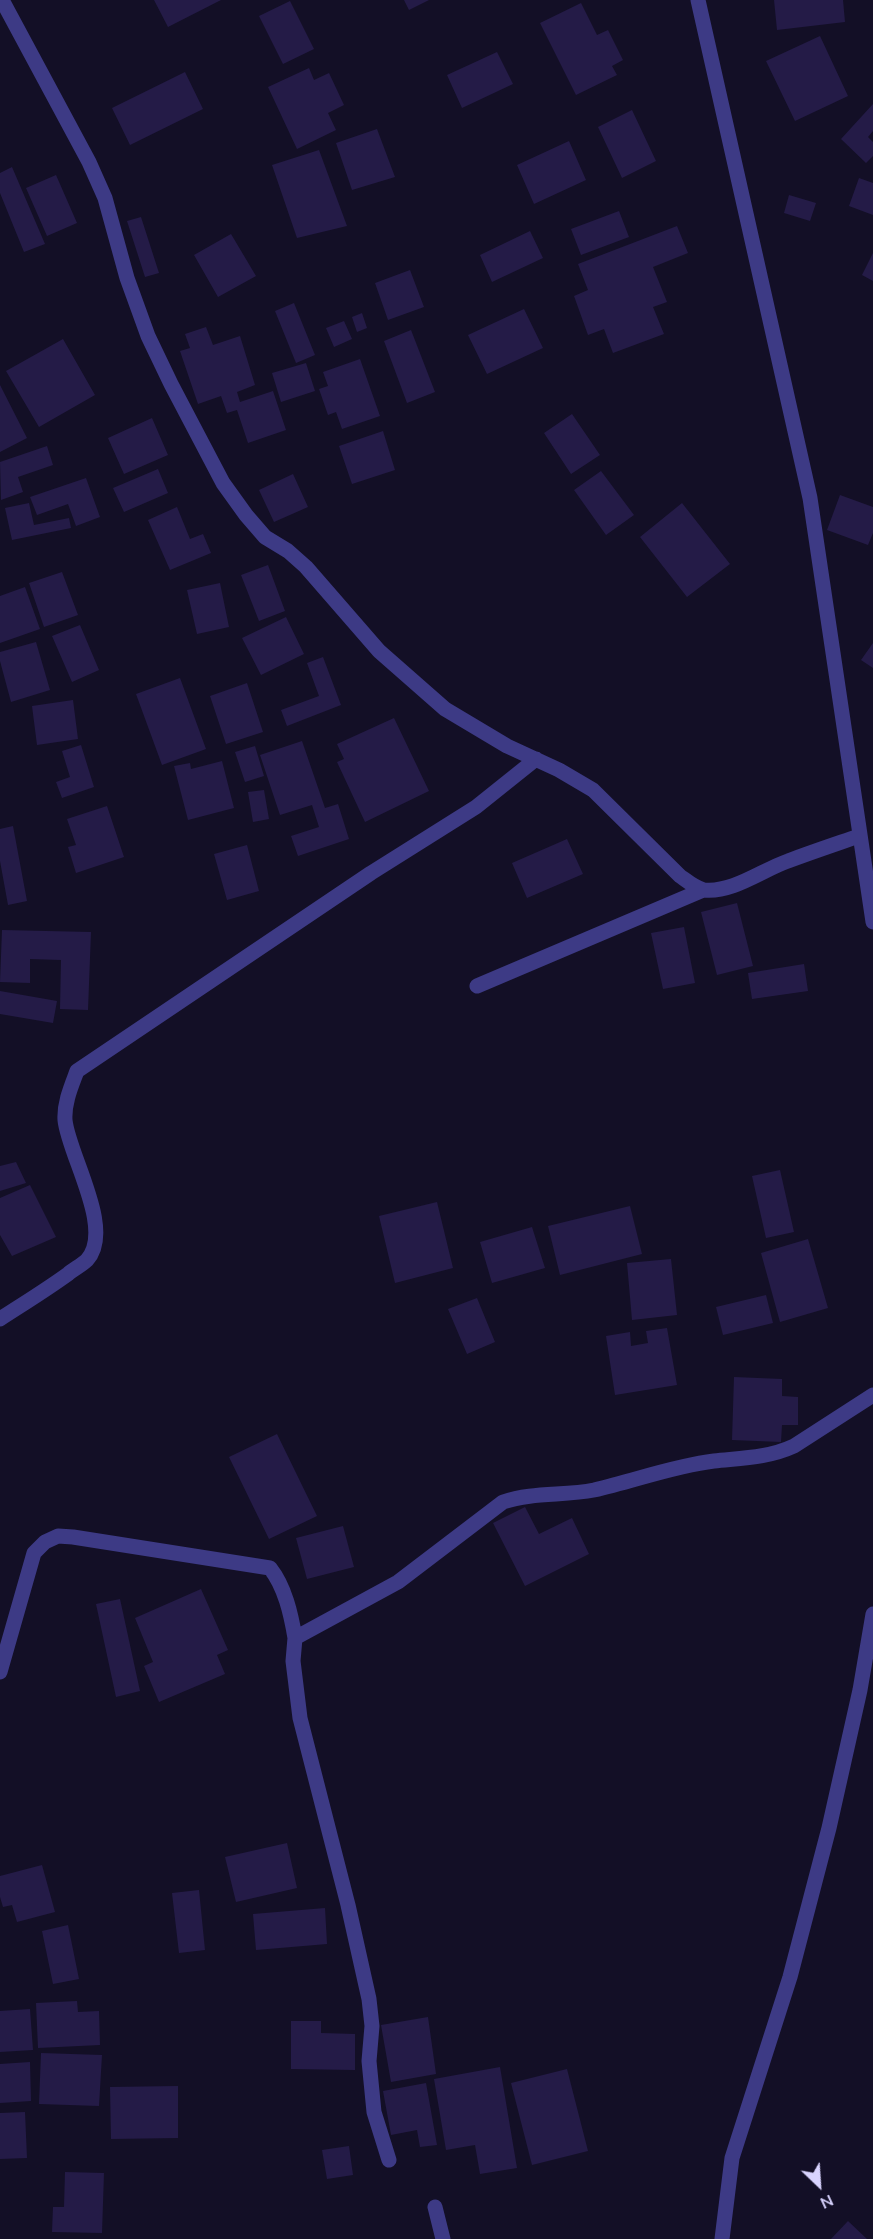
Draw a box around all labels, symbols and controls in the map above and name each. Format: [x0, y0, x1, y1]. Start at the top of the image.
north arrow [789, 2155, 849, 2215]
text: N [817, 2189, 837, 2214]

